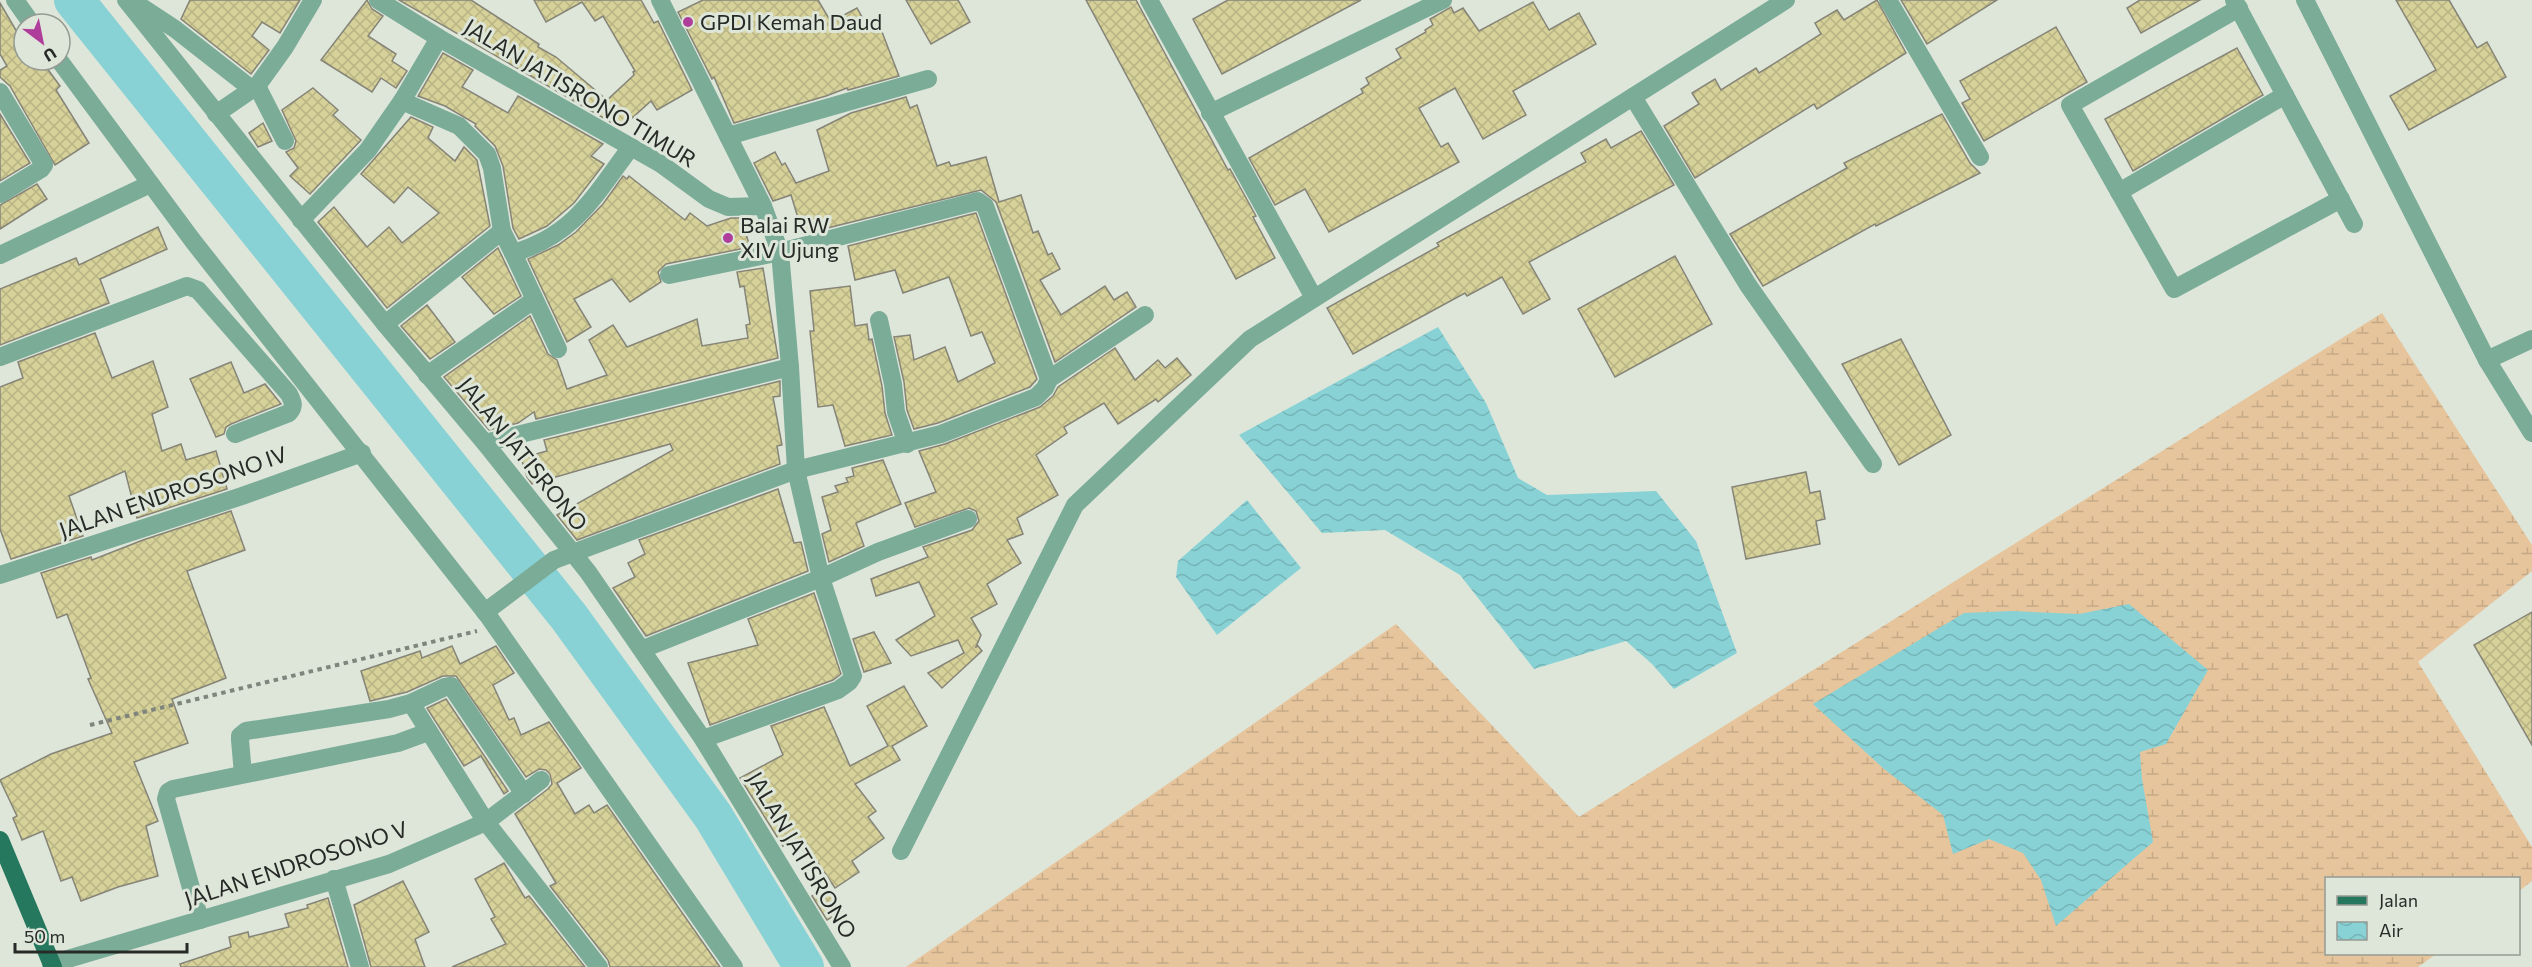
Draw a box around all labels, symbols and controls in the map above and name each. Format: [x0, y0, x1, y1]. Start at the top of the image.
place label: GPDI Kemah Daud [700, 8, 882, 35]
north arrow [12, 12, 72, 72]
street label: JALAN JATISRONO TIMUR [459, 12, 701, 173]
marker: GPDI Kemah Daud [681, 15, 695, 29]
text: U [40, 44, 60, 66]
place label: Balai RW XIV Ujung [740, 211, 839, 263]
marker: Balai RW XIV Ujung [721, 231, 735, 245]
street label: JALAN JATISRONO [453, 371, 594, 536]
street label: JALAN ENDROSONO IV [55, 440, 290, 543]
street label: JALAN JATISRONO [742, 766, 863, 943]
street label: JALAN ENDROSONO V [181, 815, 411, 912]
legend [2325, 877, 2520, 955]
text: Jalan [2379, 889, 2418, 911]
scale bar [15, 916, 188, 954]
text: Air [2379, 919, 2403, 941]
text: 50 m [24, 925, 65, 947]

